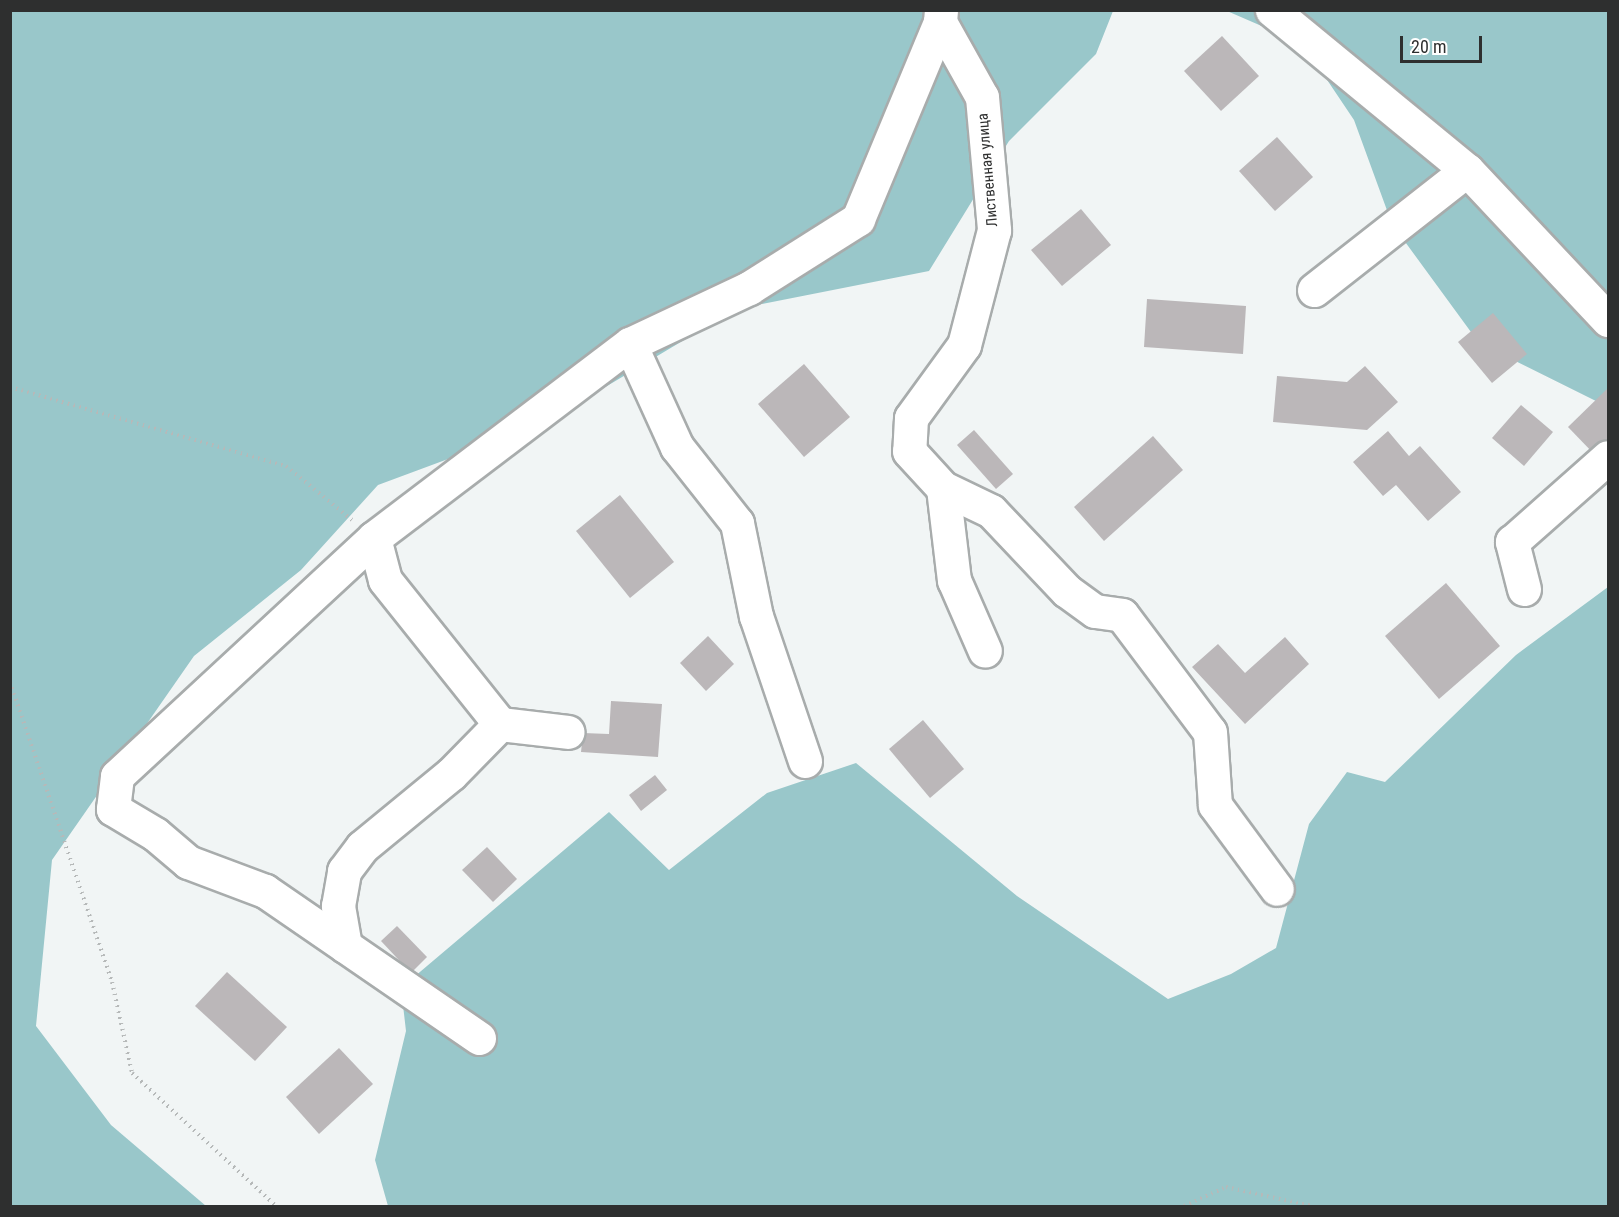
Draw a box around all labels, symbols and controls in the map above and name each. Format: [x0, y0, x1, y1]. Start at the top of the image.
scale bar [1403, 24, 1486, 62]
text: 20 m [1411, 36, 1446, 57]
street label: Лиственная улица [974, 112, 1002, 228]

